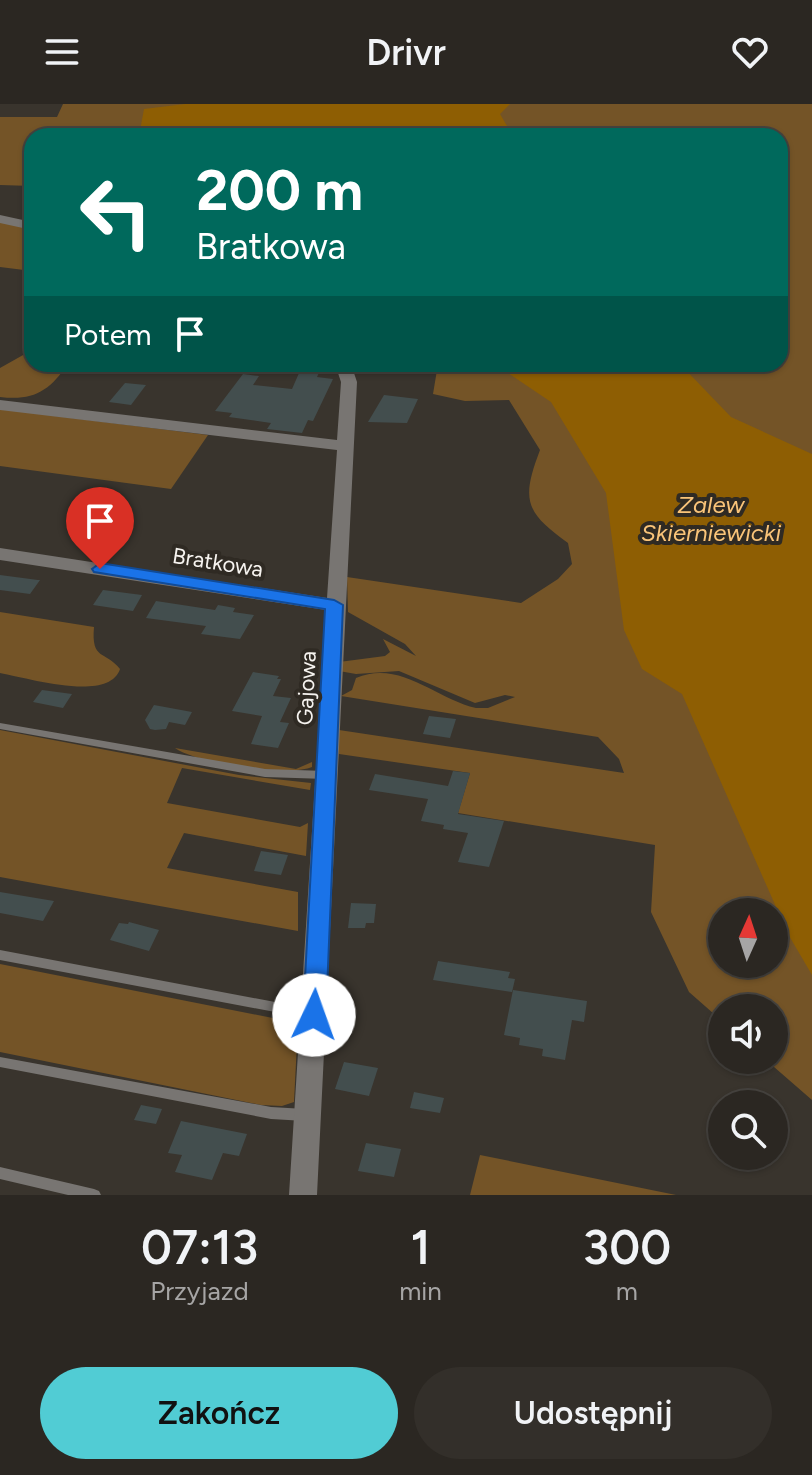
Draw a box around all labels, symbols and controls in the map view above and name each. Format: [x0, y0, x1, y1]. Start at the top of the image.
icon: menu [40, 30, 84, 74]
icon: heart [728, 30, 772, 74]
text: Drivr [366, 31, 446, 74]
text: 200 m [196, 157, 363, 224]
icon: left [64, 160, 168, 264]
text: Bratkowa [196, 225, 346, 268]
icon: arrive [168, 312, 212, 356]
text: Potem [64, 316, 152, 353]
pin [66, 487, 134, 569]
water label: Zalew Skierniewicki [641, 490, 781, 547]
icon: arrive [78, 499, 122, 543]
street label: Bratkowa [171, 542, 265, 583]
street label: Gajowa [291, 650, 322, 726]
north arrow [708, 898, 788, 978]
map controls [708, 898, 788, 1170]
position arrow [272, 973, 356, 1057]
button: sound [708, 994, 788, 1074]
button: search [708, 1090, 788, 1170]
text: 07:13 [141, 1218, 258, 1276]
text: 1 [410, 1218, 431, 1276]
text: 300 [583, 1218, 671, 1276]
text: Przyjazd [150, 1275, 249, 1307]
text: min [399, 1275, 442, 1307]
text: m [616, 1275, 638, 1307]
button: Zakończ [40, 1367, 398, 1459]
button: Udostępnij [414, 1367, 772, 1459]

